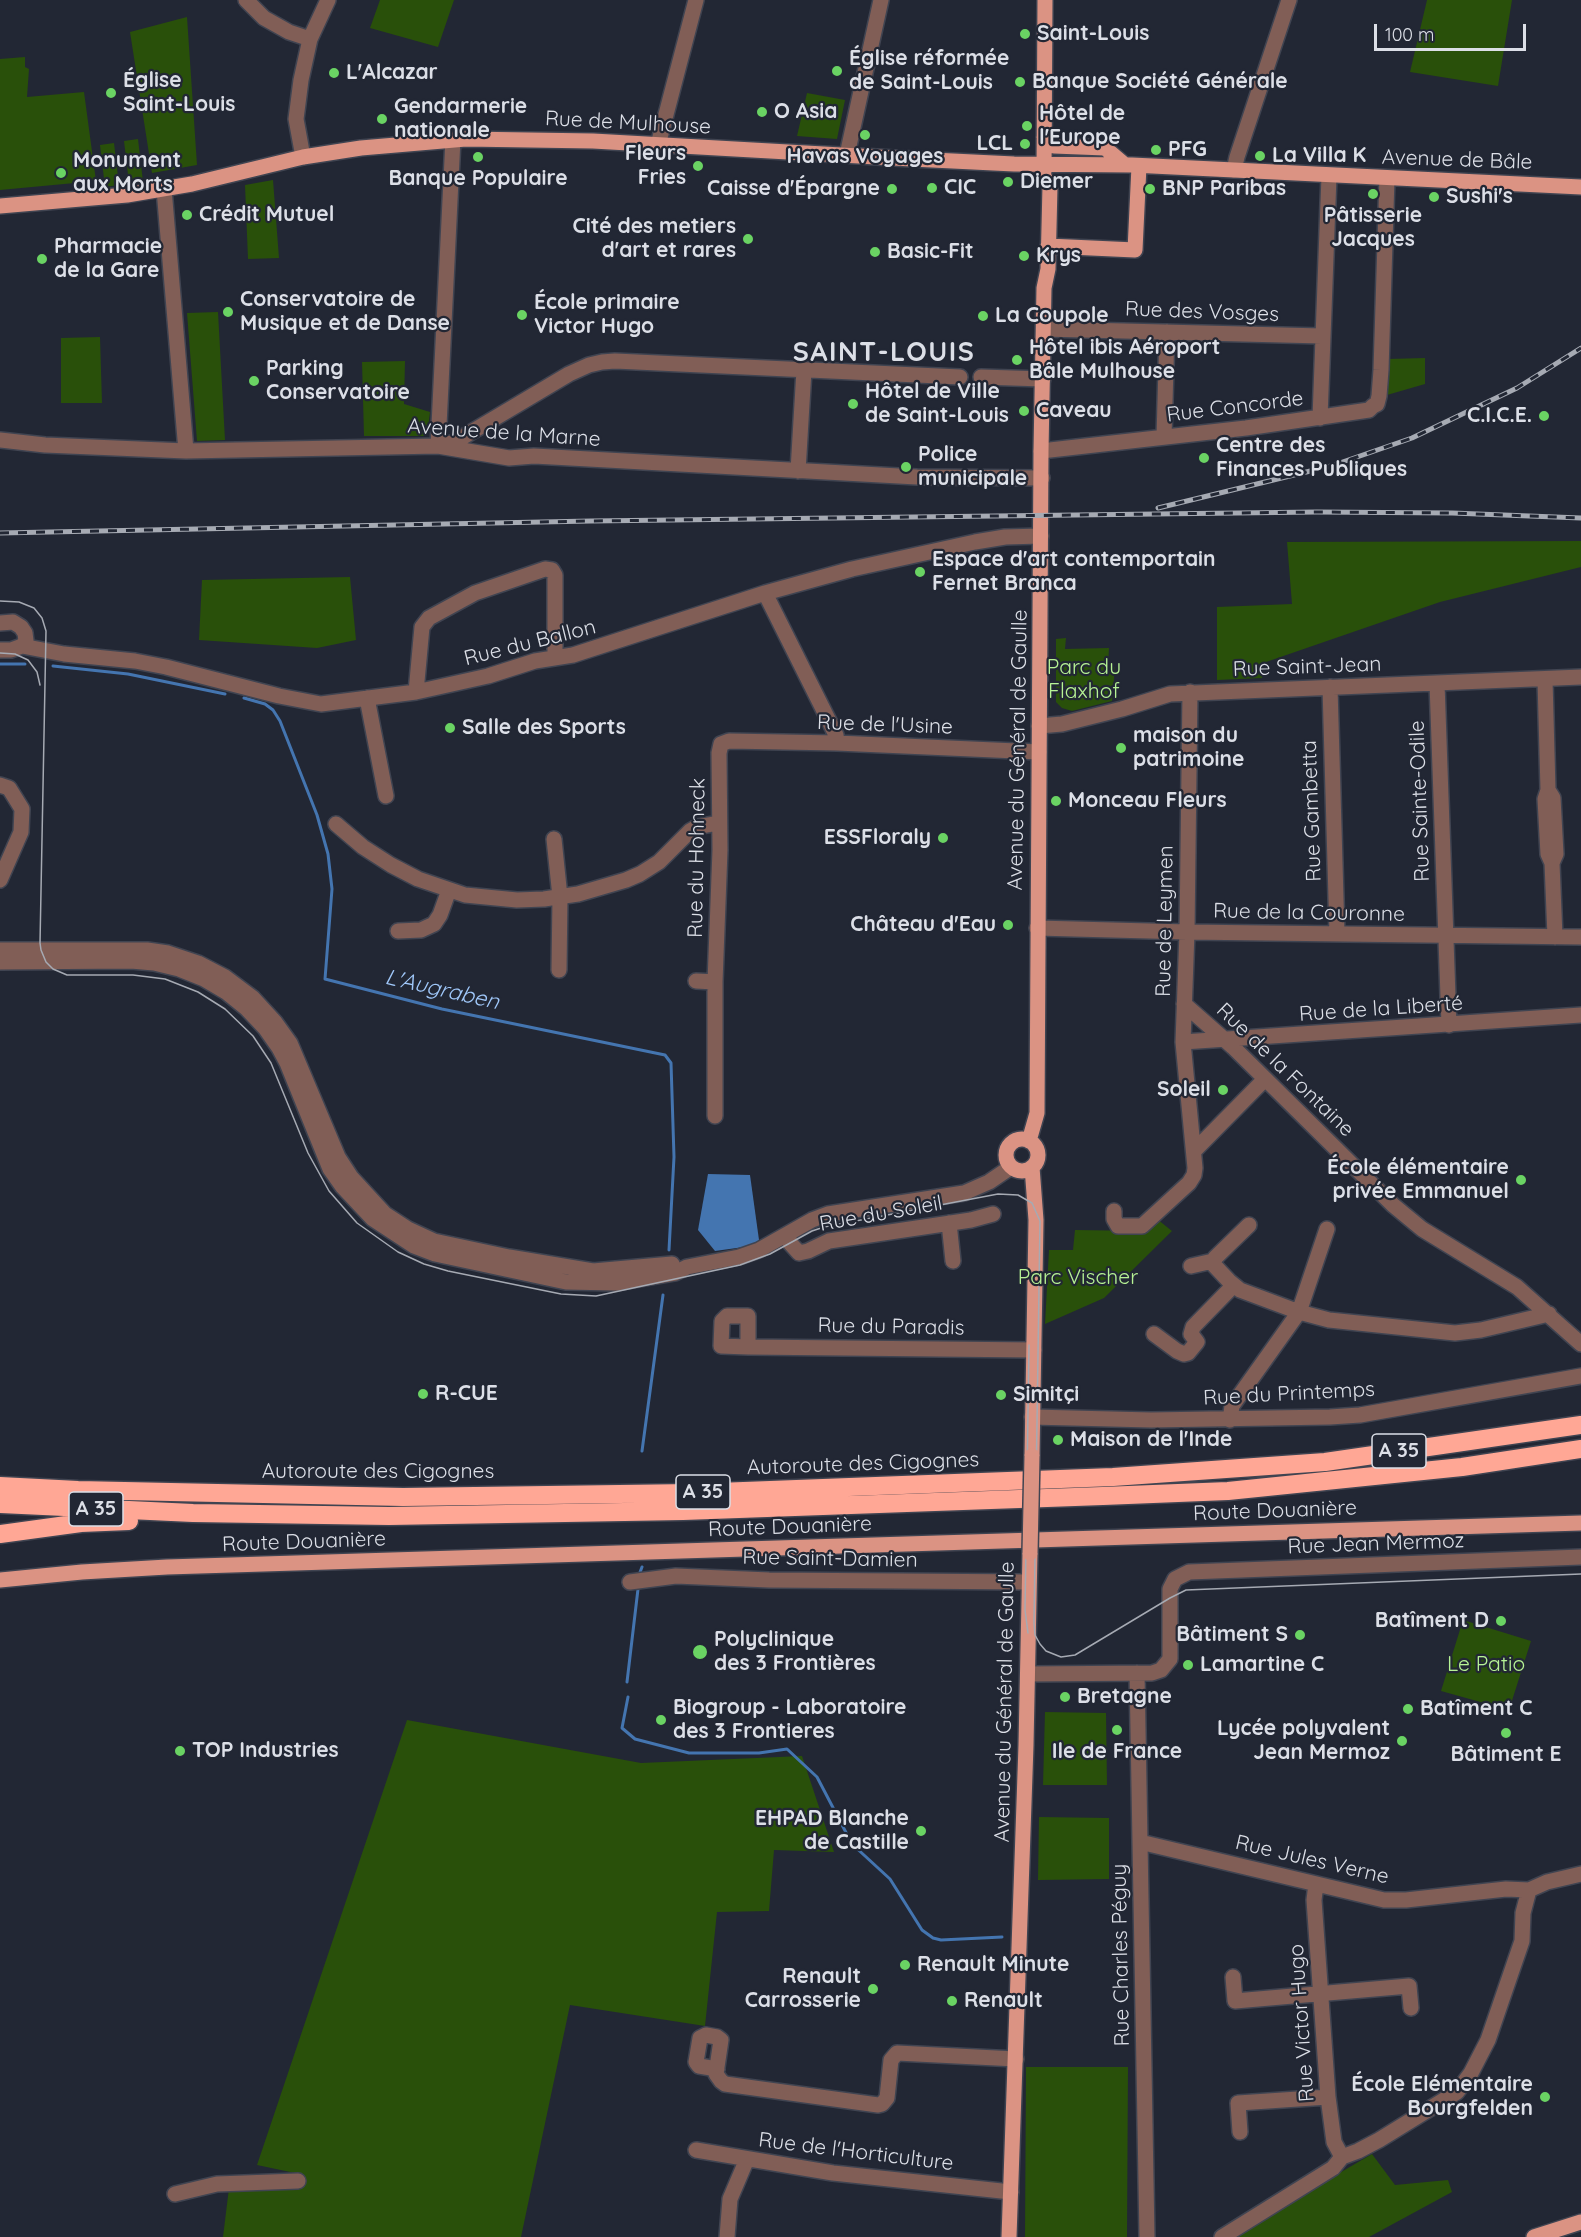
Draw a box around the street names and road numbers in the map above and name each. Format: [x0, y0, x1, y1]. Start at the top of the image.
street label: Rue de Mulhouse [544, 106, 712, 140]
street label: Avenue de Bâle [1381, 145, 1533, 175]
street label: Rue des Vosges [1125, 297, 1279, 327]
street label: Rue Concorde [1165, 386, 1305, 428]
street label: Avenue de la Marne [407, 414, 601, 452]
street label: Avenue du Général de Gaulle [1003, 609, 1033, 891]
street label: Rue du Ballon [462, 614, 598, 672]
street label: Rue Saint-Jean [1232, 652, 1382, 682]
street label: Rue de l'Usine [817, 710, 953, 740]
street label: Rue Sainte-Odile [1405, 720, 1435, 882]
street label: Rue Gambetta [1297, 740, 1327, 882]
street label: Rue du Hohneck [683, 778, 711, 938]
street label: Rue de Leymen [1151, 845, 1179, 997]
street label: Rue de la Couronne [1213, 899, 1405, 927]
street label: Rue de la Liberté [1298, 991, 1464, 1027]
street label: Rue de la Fontaine [1211, 998, 1359, 1142]
street label: Rue du Soleil [818, 1191, 944, 1237]
street label: Rue du Paradis [817, 1313, 965, 1341]
street label: Rue du Printemps [1202, 1377, 1376, 1411]
road number: A 35 [1372, 1434, 1426, 1468]
street label: Autoroute des Cigognes [746, 1447, 980, 1481]
street label: Autoroute des Cigognes [262, 1459, 494, 1485]
road number: A 35 [676, 1475, 730, 1509]
road number: A 35 [69, 1492, 123, 1526]
street label: Route Douanière [1193, 1496, 1357, 1526]
street label: Route Douanière [708, 1512, 872, 1542]
street label: Route Douanière [222, 1527, 386, 1557]
street label: Rue Jean Mermoz [1287, 1528, 1465, 1560]
street label: Rue Saint-Damien [742, 1545, 918, 1573]
street label: Avenue du Général de Gaulle [990, 1561, 1020, 1843]
street label: Rue Jules Verne [1233, 1830, 1391, 1890]
street label: Rue Charles Péguy [1107, 1863, 1135, 2047]
street label: Rue Victor Hugo [1284, 1943, 1320, 2103]
street label: Rue de l'Horticulture [757, 2128, 955, 2176]

